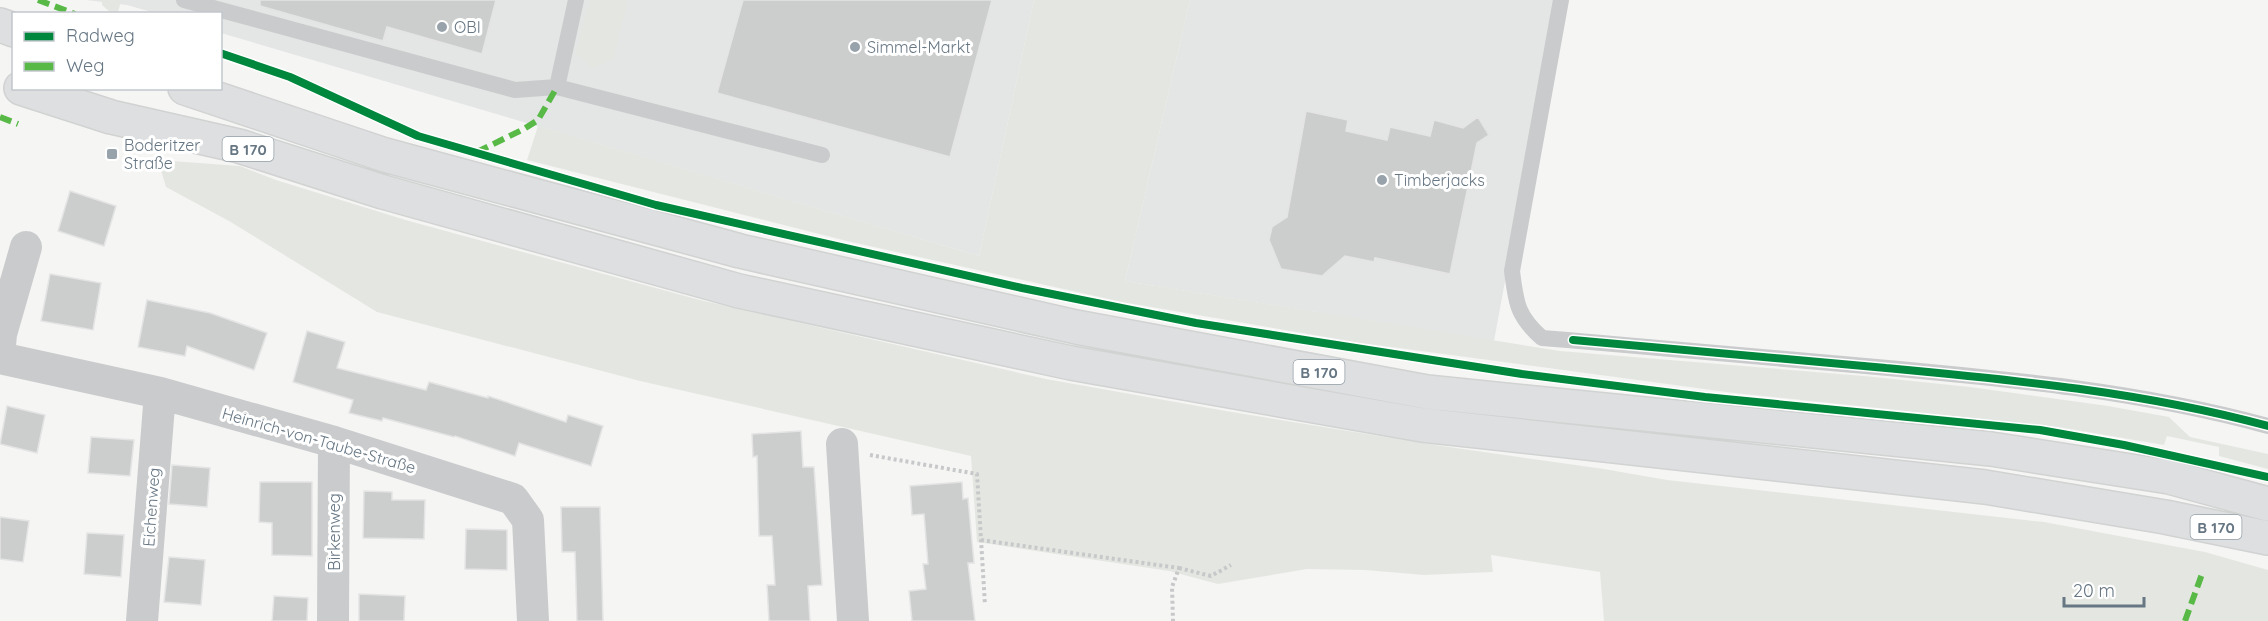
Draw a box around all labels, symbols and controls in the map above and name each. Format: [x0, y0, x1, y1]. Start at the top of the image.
legend [12, 12, 222, 90]
place label: OBI [454, 17, 481, 37]
marker: OBI [435, 20, 449, 34]
text: Radweg [66, 24, 135, 47]
place label: Simmel-Markt [867, 37, 971, 57]
marker: Simmel-Markt [848, 40, 862, 54]
text: Weg [66, 54, 104, 77]
place label: Boderitzer Straße [124, 135, 201, 173]
road number: B 170 [222, 137, 274, 161]
marker: Boderitzer Straße [105, 147, 119, 161]
place label: Timberjacks [1394, 170, 1485, 190]
marker: Timberjacks [1375, 173, 1389, 187]
road number: B 170 [1294, 360, 1344, 384]
street label: Heinrich-von-Taube-Straße [220, 403, 418, 477]
street label: Eichenweg [138, 467, 164, 547]
street label: Birkenweg [324, 493, 344, 571]
road number: B 170 [2190, 515, 2242, 539]
scale bar [2064, 570, 2144, 608]
text: 20 m [2073, 579, 2115, 602]

